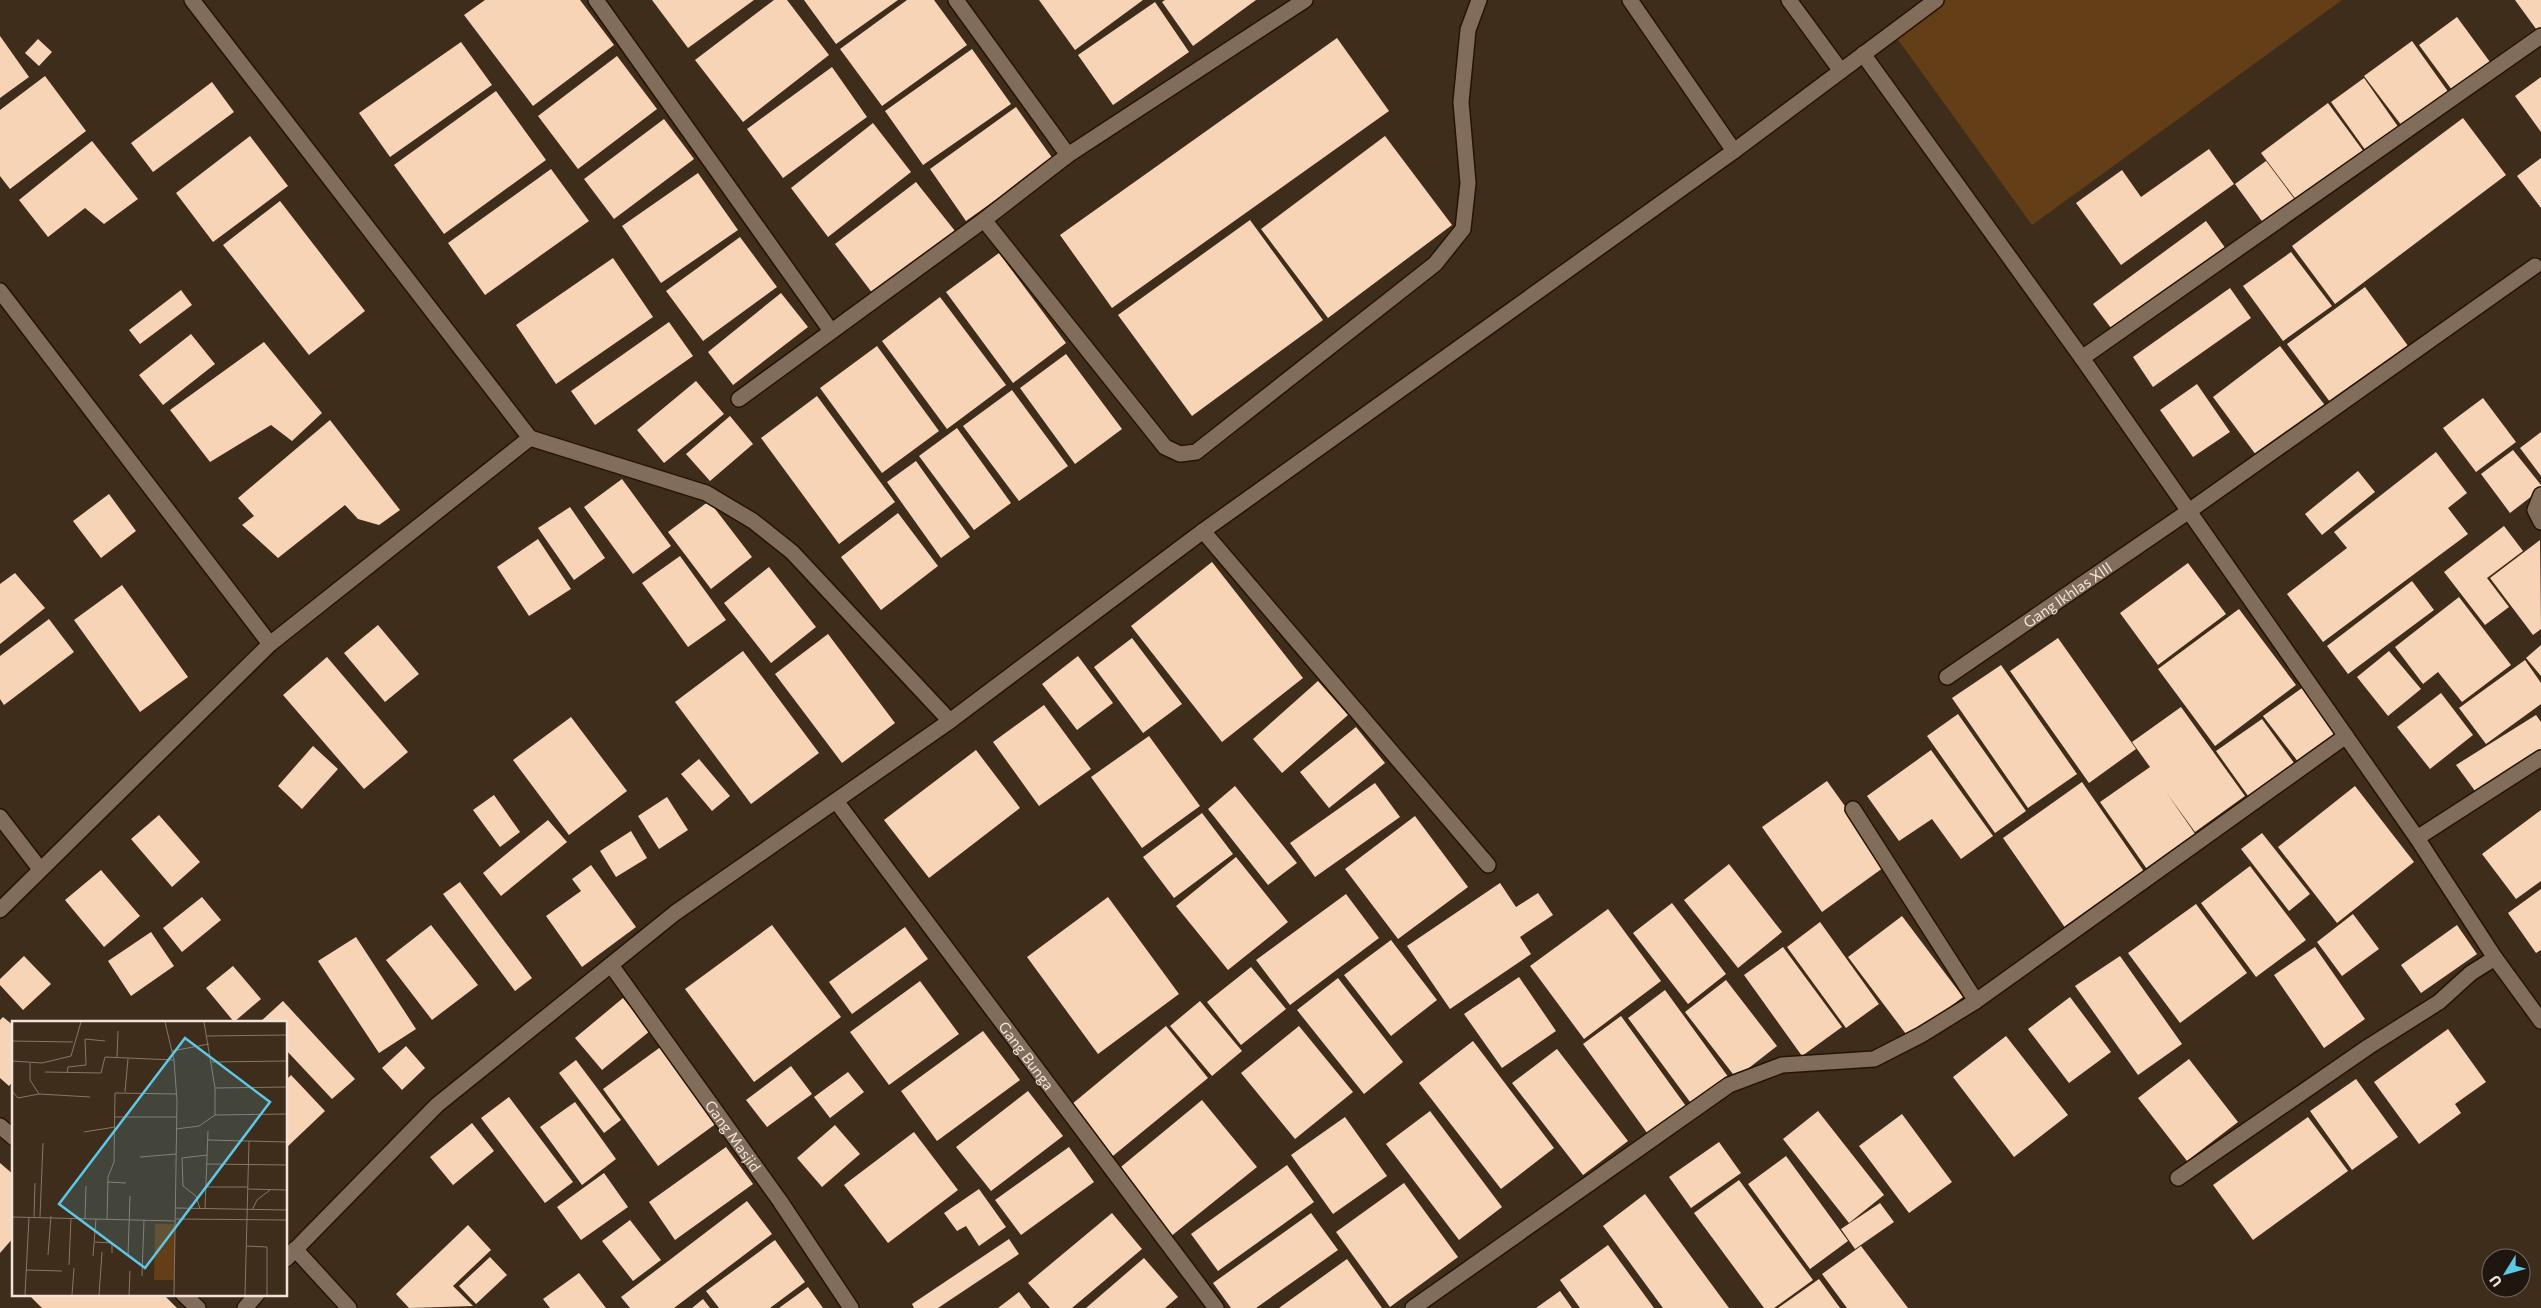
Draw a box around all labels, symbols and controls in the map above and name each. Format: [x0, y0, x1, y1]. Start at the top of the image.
street label: Gang Ikhlas XIII [2020, 558, 2115, 631]
street label: Gang Bunga [995, 1018, 1058, 1093]
inset map [12, 1021, 288, 1296]
street label: Gang Masjid [702, 1096, 765, 1175]
north arrow [2481, 1248, 2531, 1298]
text: U [2485, 1272, 2505, 1290]

